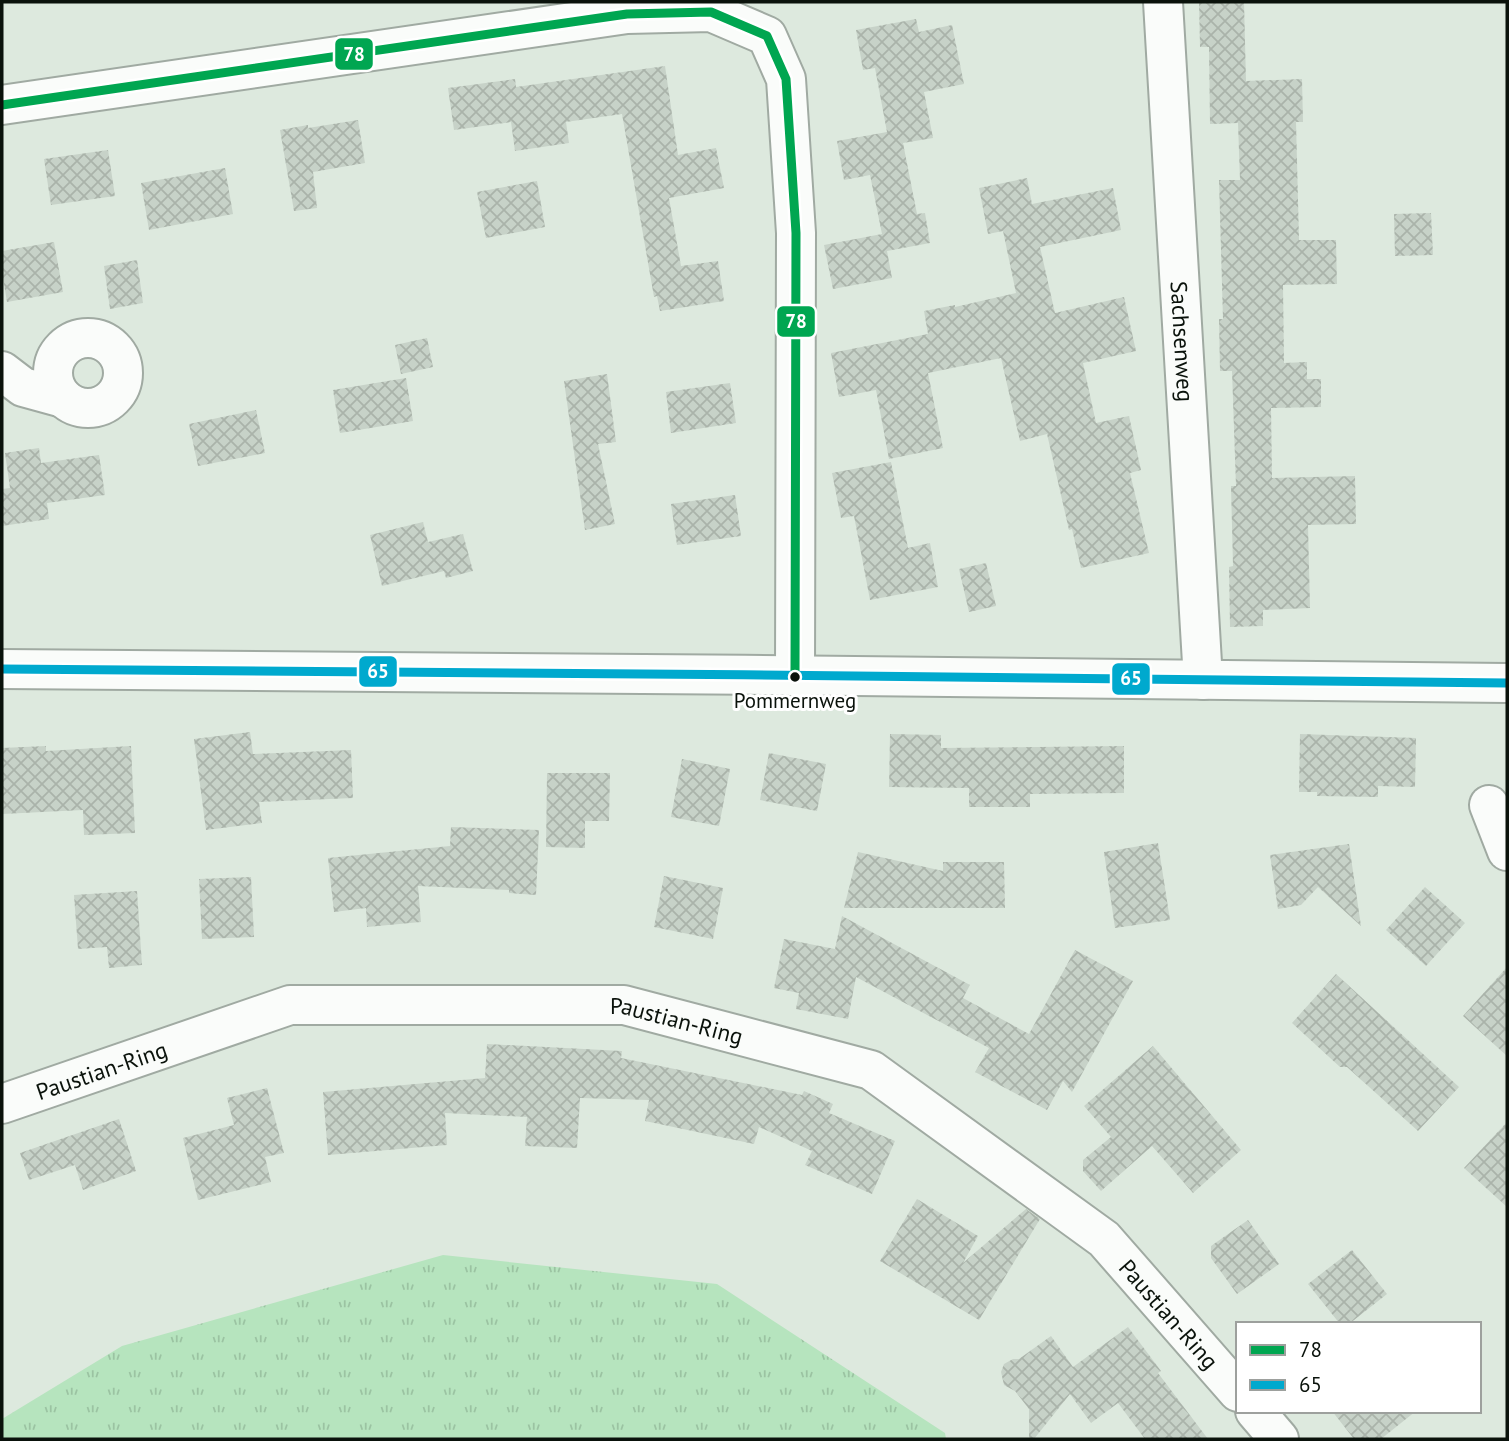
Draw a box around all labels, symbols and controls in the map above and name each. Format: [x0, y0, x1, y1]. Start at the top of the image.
line badge: 78 [334, 37, 374, 71]
text: 78 [343, 42, 365, 66]
street label: Sachsenweg [1165, 280, 1201, 403]
line badge: 78 [776, 305, 816, 338]
text: 78 [785, 309, 807, 333]
line badge: 65 [358, 655, 398, 688]
text: 65 [367, 659, 389, 683]
line badge: 65 [1111, 662, 1151, 696]
text: 65 [1120, 666, 1142, 690]
marker: Pommernweg [788, 670, 802, 684]
place label: Pommernweg [734, 687, 856, 714]
street label: Paustian-Ring [610, 991, 746, 1050]
street label: Paustian-Ring [32, 1034, 171, 1106]
street label: Paustian-Ring [1113, 1253, 1225, 1375]
legend [1236, 1322, 1481, 1413]
text: 78 [1299, 1336, 1322, 1363]
text: 65 [1299, 1371, 1322, 1398]

